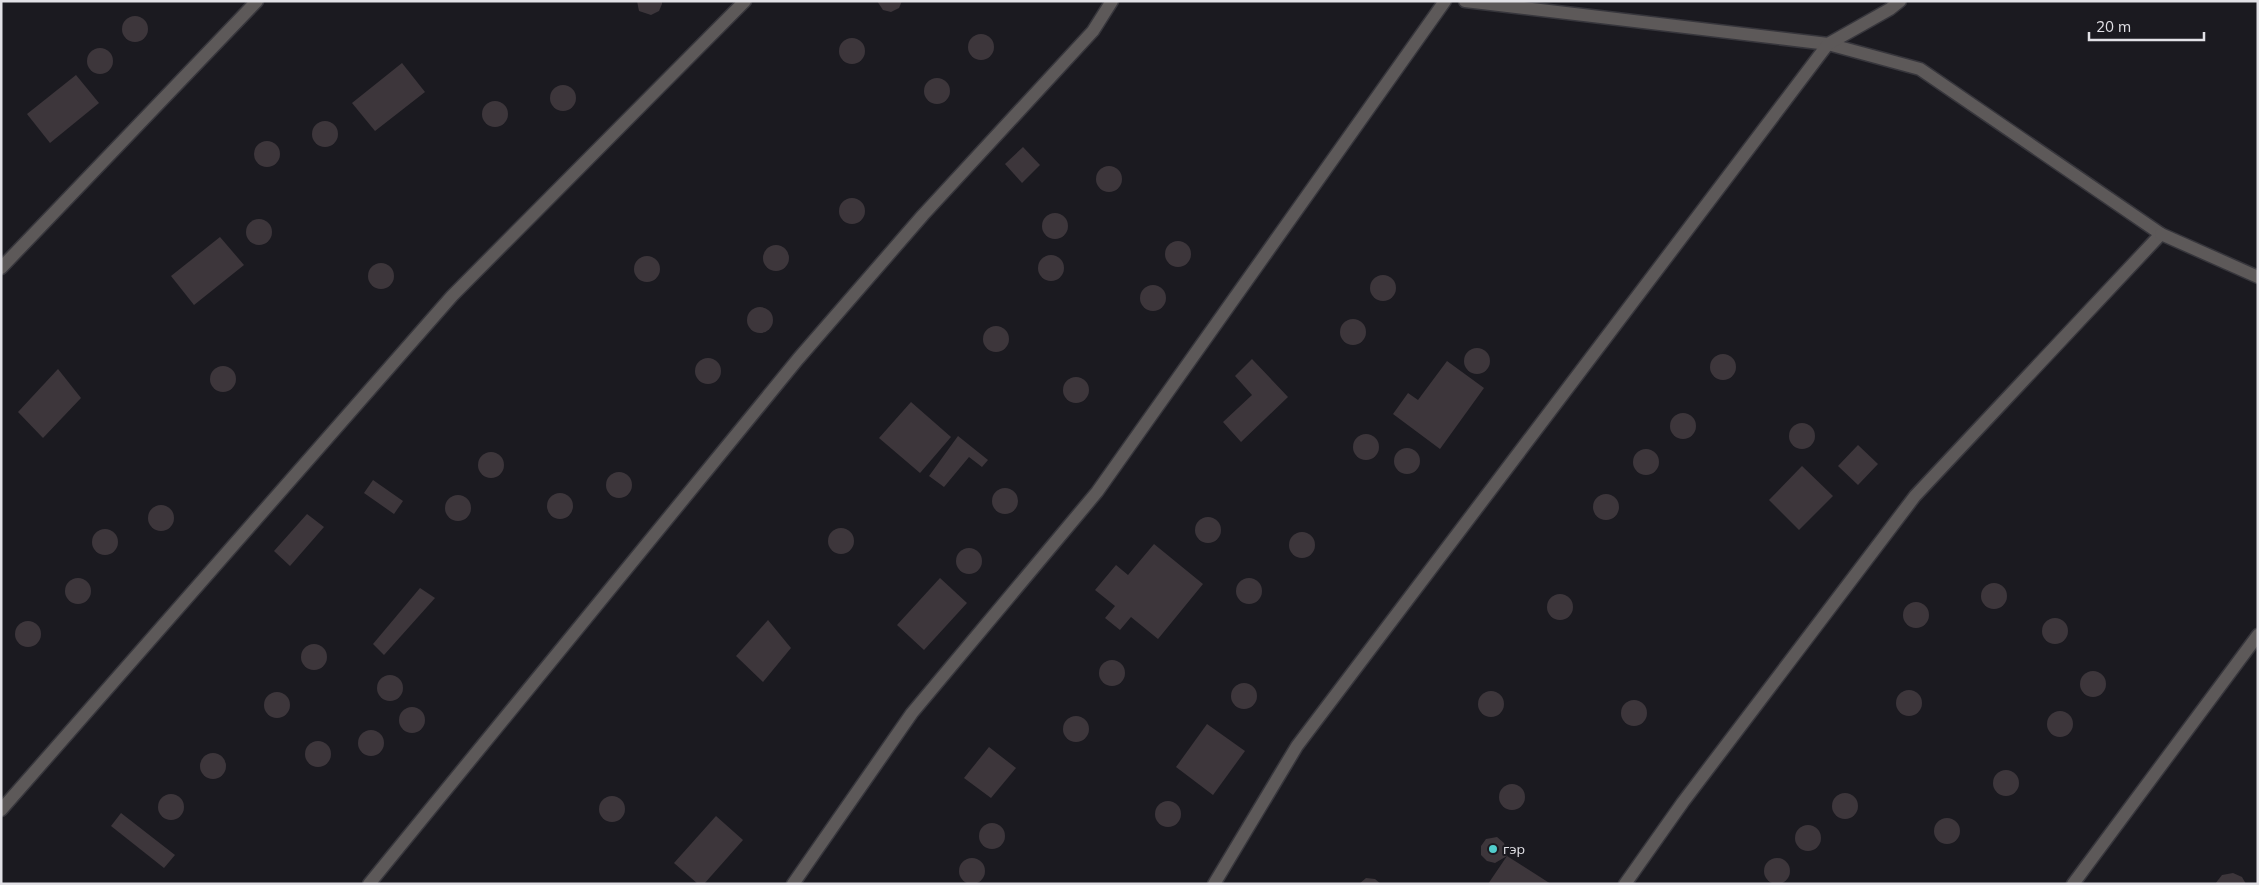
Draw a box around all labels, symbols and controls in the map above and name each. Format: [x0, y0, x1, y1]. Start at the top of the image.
scale bar [2089, 10, 2204, 42]
text: 20 m [2096, 17, 2131, 36]
place label: гэр [1503, 840, 1525, 858]
marker: гэр [1487, 843, 1499, 855]

